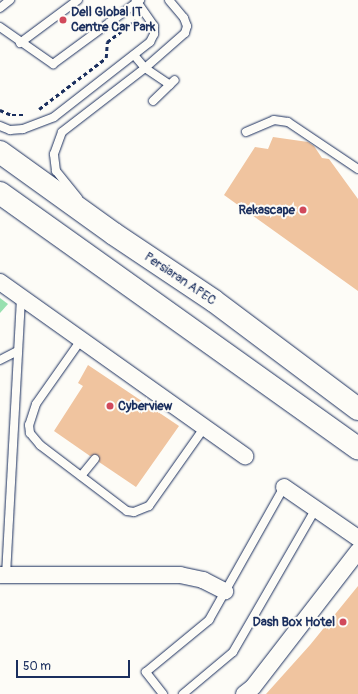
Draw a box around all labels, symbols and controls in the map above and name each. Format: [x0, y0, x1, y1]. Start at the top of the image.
place label: Dell Global IT Centre Car Park [71, 5, 156, 36]
marker: Dell Global IT Centre Car Park [58, 15, 68, 25]
place label: Rekascape [239, 202, 295, 218]
marker: Rekascape [298, 205, 308, 215]
street label: Persiaran APEC [141, 249, 219, 309]
place label: Cyberview [118, 398, 172, 414]
marker: Cyberview [105, 401, 115, 411]
place label: Dash Box Hotel [253, 614, 335, 630]
marker: Dash Box Hotel [338, 617, 348, 627]
scale bar [18, 652, 132, 678]
text: 50 m [23, 659, 51, 674]

